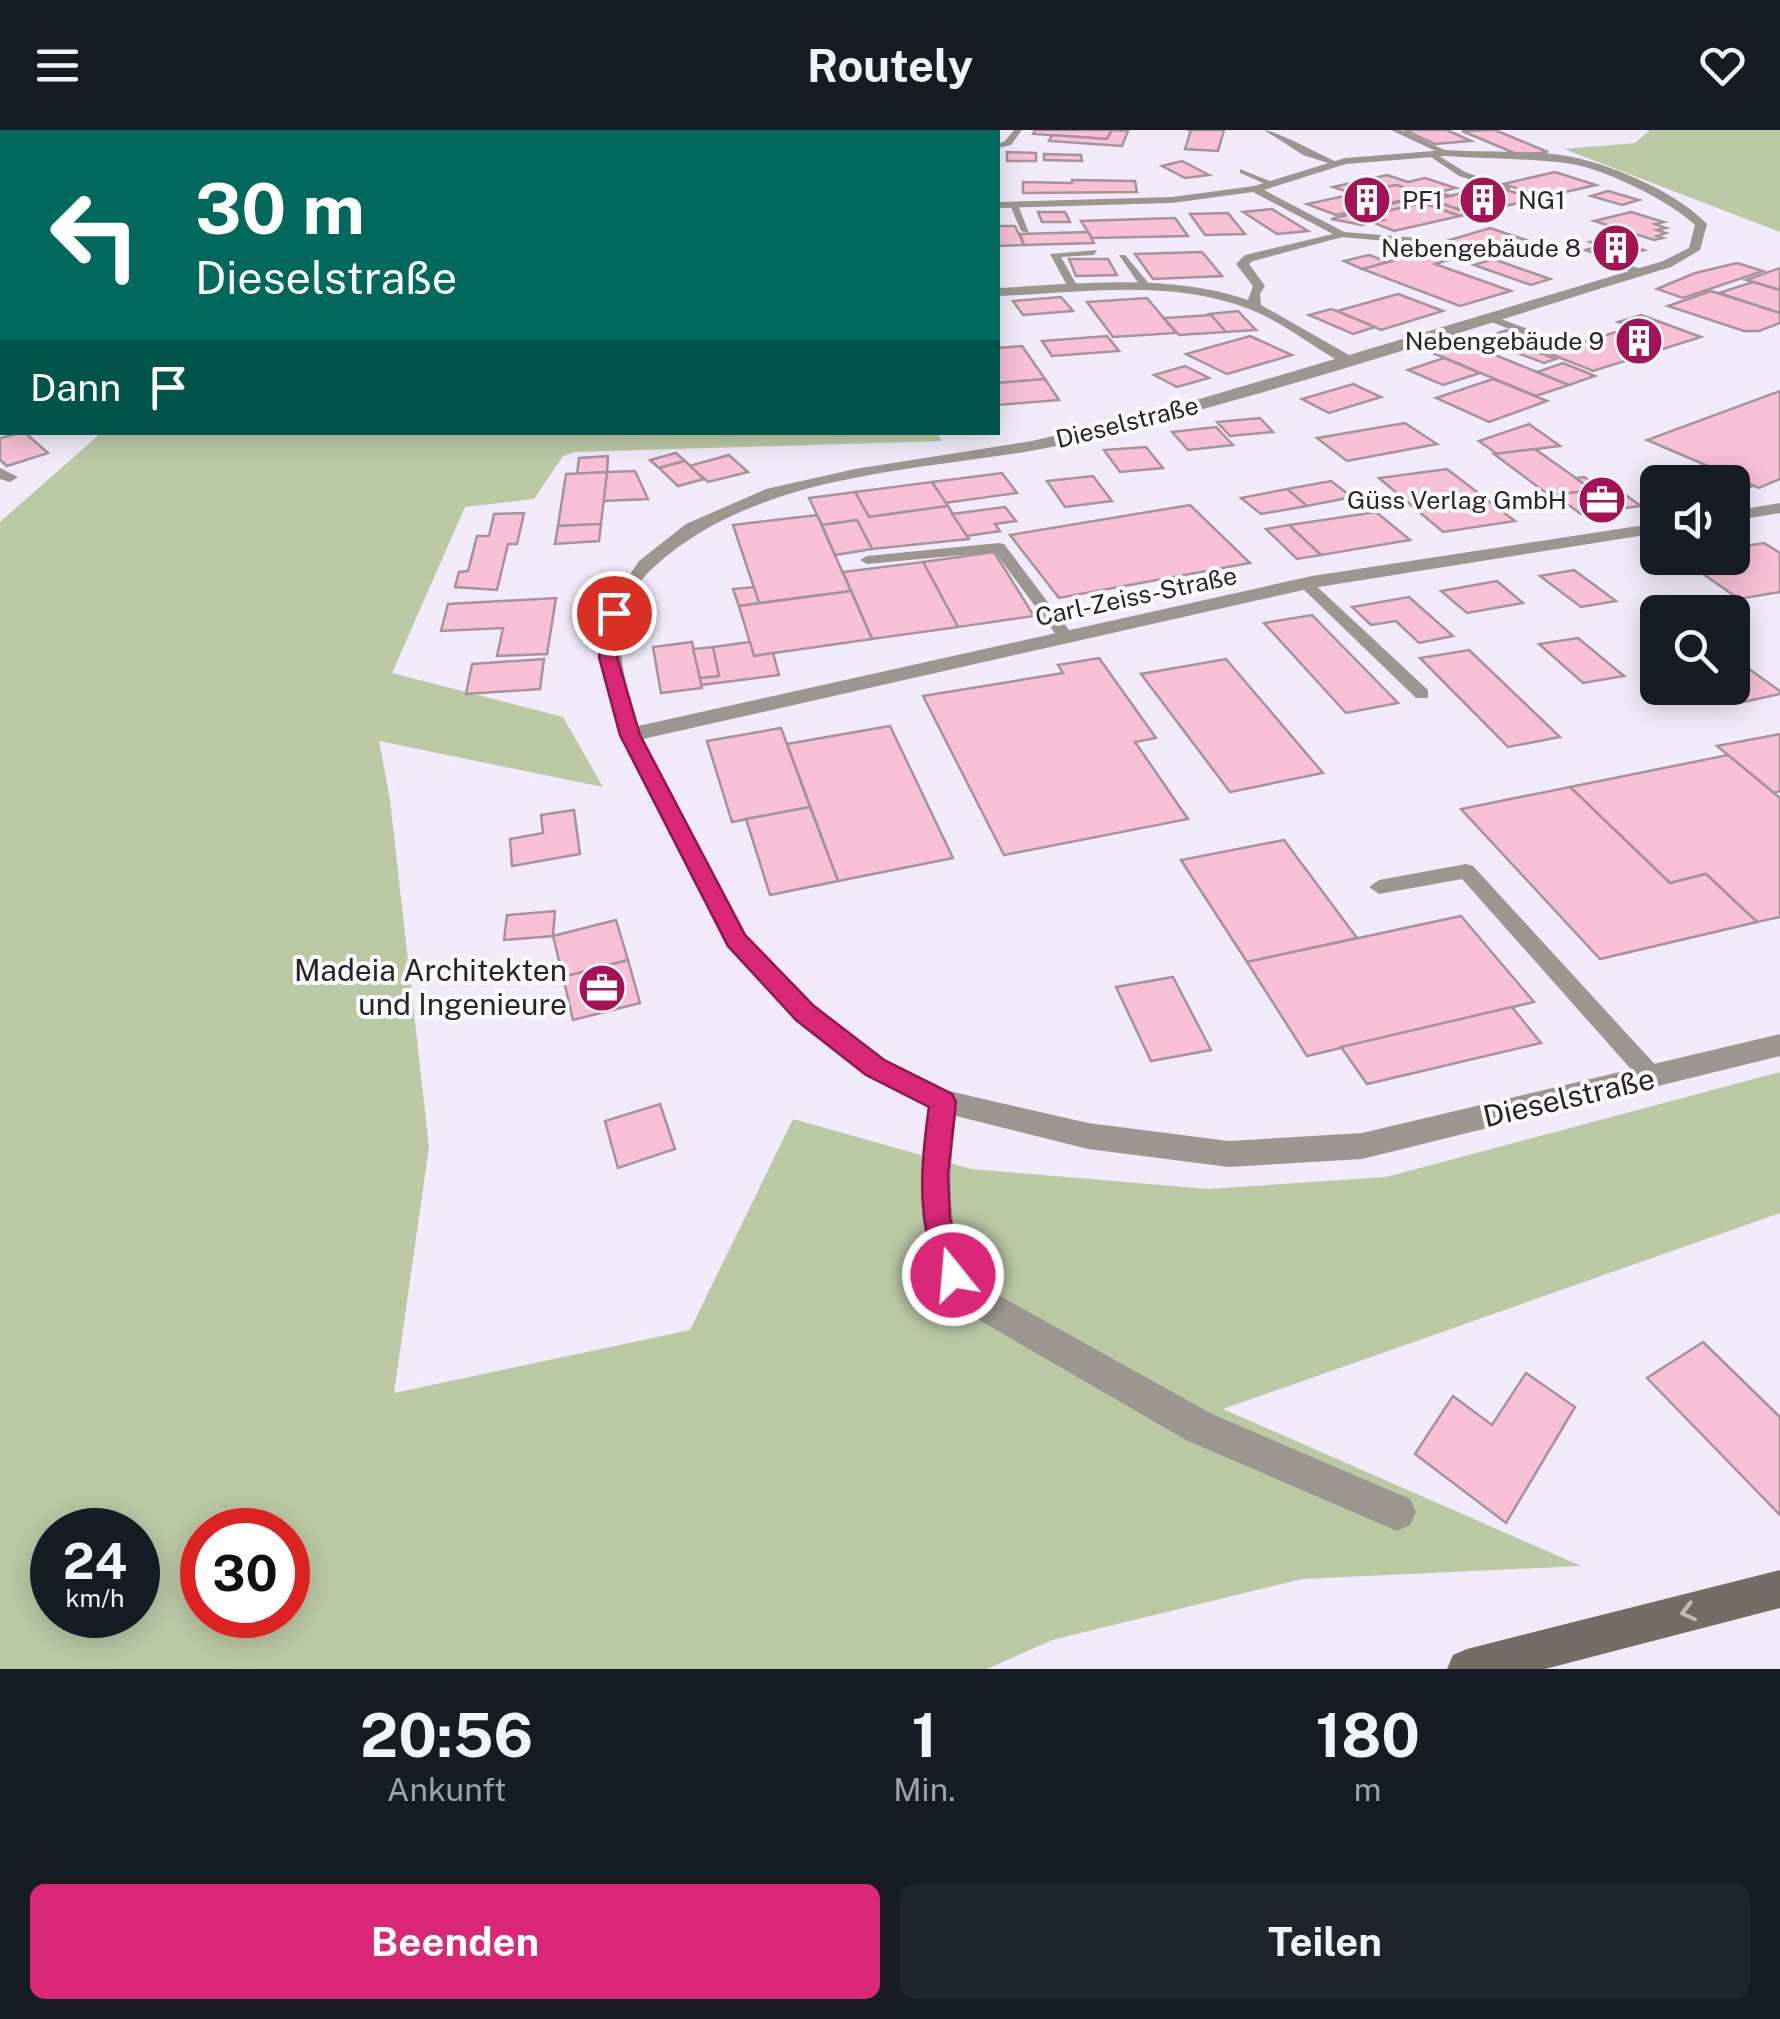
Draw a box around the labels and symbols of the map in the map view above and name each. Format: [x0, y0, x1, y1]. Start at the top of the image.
building icon: PF1 [1341, 174, 1393, 226]
building icon: NG1 [1457, 174, 1509, 226]
place label: PF1 [1402, 185, 1443, 215]
place label: NG1 [1518, 185, 1565, 215]
building icon: Nebengebäude 8 [1590, 222, 1642, 274]
place label: Nebengebäude 8 [1381, 233, 1581, 263]
building icon: Nebengebäude 9 [1613, 315, 1665, 367]
place label: Nebengebäude 9 [1405, 326, 1604, 356]
street label: Dieselstraße [1053, 390, 1201, 454]
office icon: Güss Verlag GmbH [1576, 474, 1628, 526]
place label: Güss Verlag GmbH [1347, 485, 1567, 515]
street label: Carl-Zeiss-Straße [1032, 560, 1240, 632]
pin [572, 571, 657, 656]
place label: Madeia Architekten und Ingenieure [294, 952, 567, 1022]
office icon: Madeia Architekten und Ingenieure [576, 962, 628, 1014]
street label: Dieselstraße [1480, 1060, 1658, 1134]
position arrow [901, 1223, 1005, 1327]
speed limit sign: 30 [180, 1508, 310, 1638]
one-way arrow [1680, 1600, 1697, 1621]

